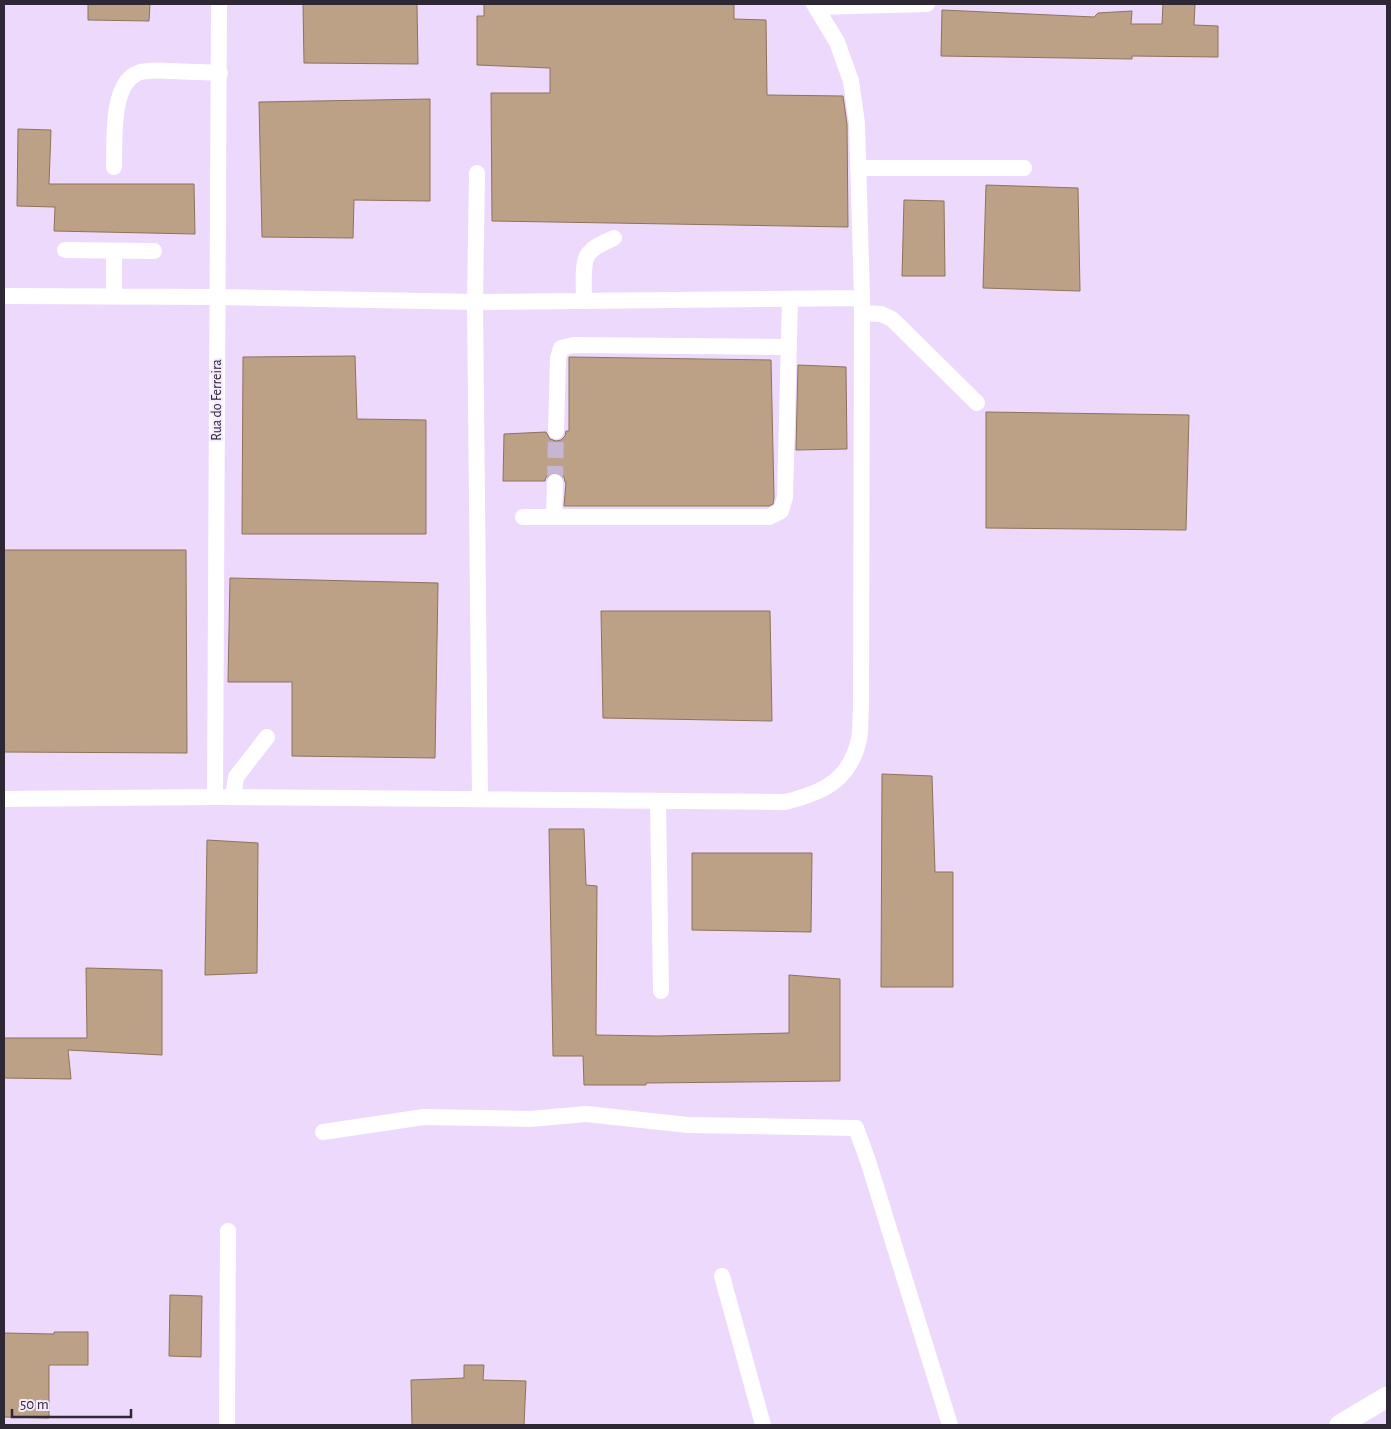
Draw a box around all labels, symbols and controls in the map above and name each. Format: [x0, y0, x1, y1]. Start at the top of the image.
street label: Rua do Ferreira [210, 359, 224, 441]
scale bar [12, 1386, 131, 1418]
text: 50 m [20, 1397, 49, 1412]

